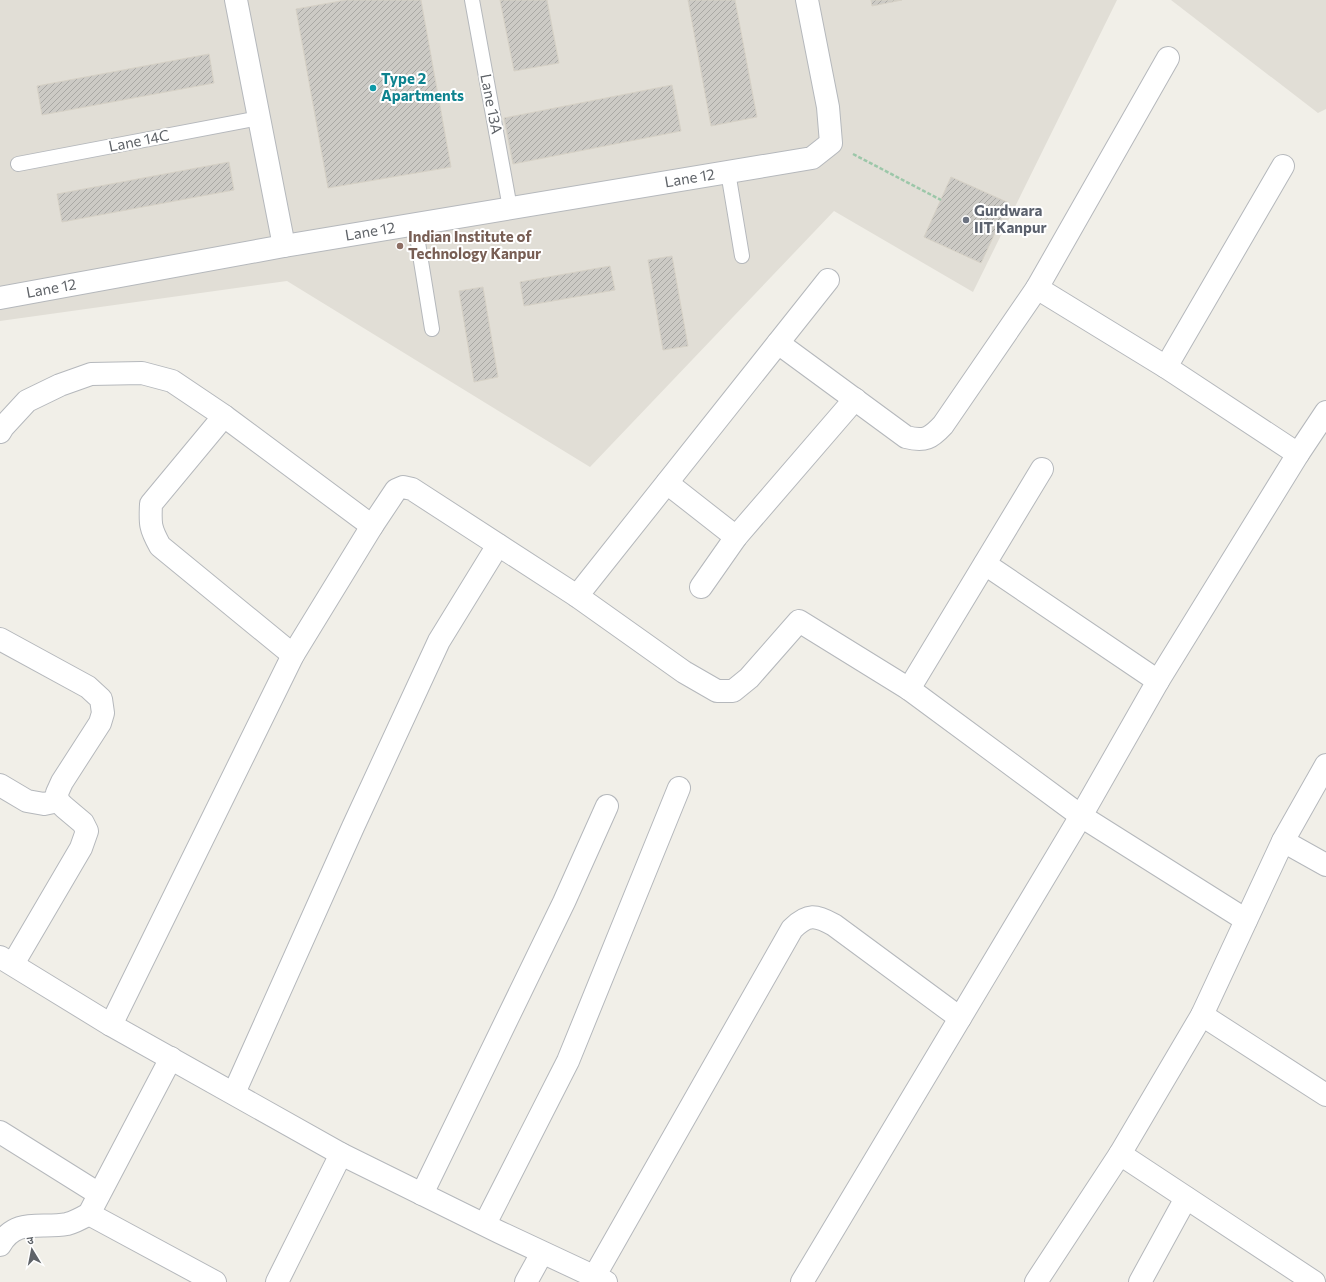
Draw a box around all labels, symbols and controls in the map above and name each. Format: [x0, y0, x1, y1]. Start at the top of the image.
place label: Type 2 Apartments [381, 69, 464, 104]
street label: Lane 13A [477, 72, 507, 135]
marker: Type 2 Apartments [368, 83, 378, 93]
street label: Lane 14C [107, 125, 171, 155]
street label: Lane 12 [663, 164, 716, 190]
place label: Gurdwara IIT Kanpur [974, 201, 1047, 236]
marker: Gurdwara IIT Kanpur [961, 215, 971, 225]
street label: Lane 12 [343, 218, 396, 244]
place label: Indian Institute of Technology Kanpur [408, 227, 541, 262]
marker: Indian Institute of Technology Kanpur [395, 241, 405, 251]
street label: Lane 12 [24, 274, 77, 301]
north arrow [12, 1230, 52, 1270]
text: उ [26, 1233, 35, 1247]

